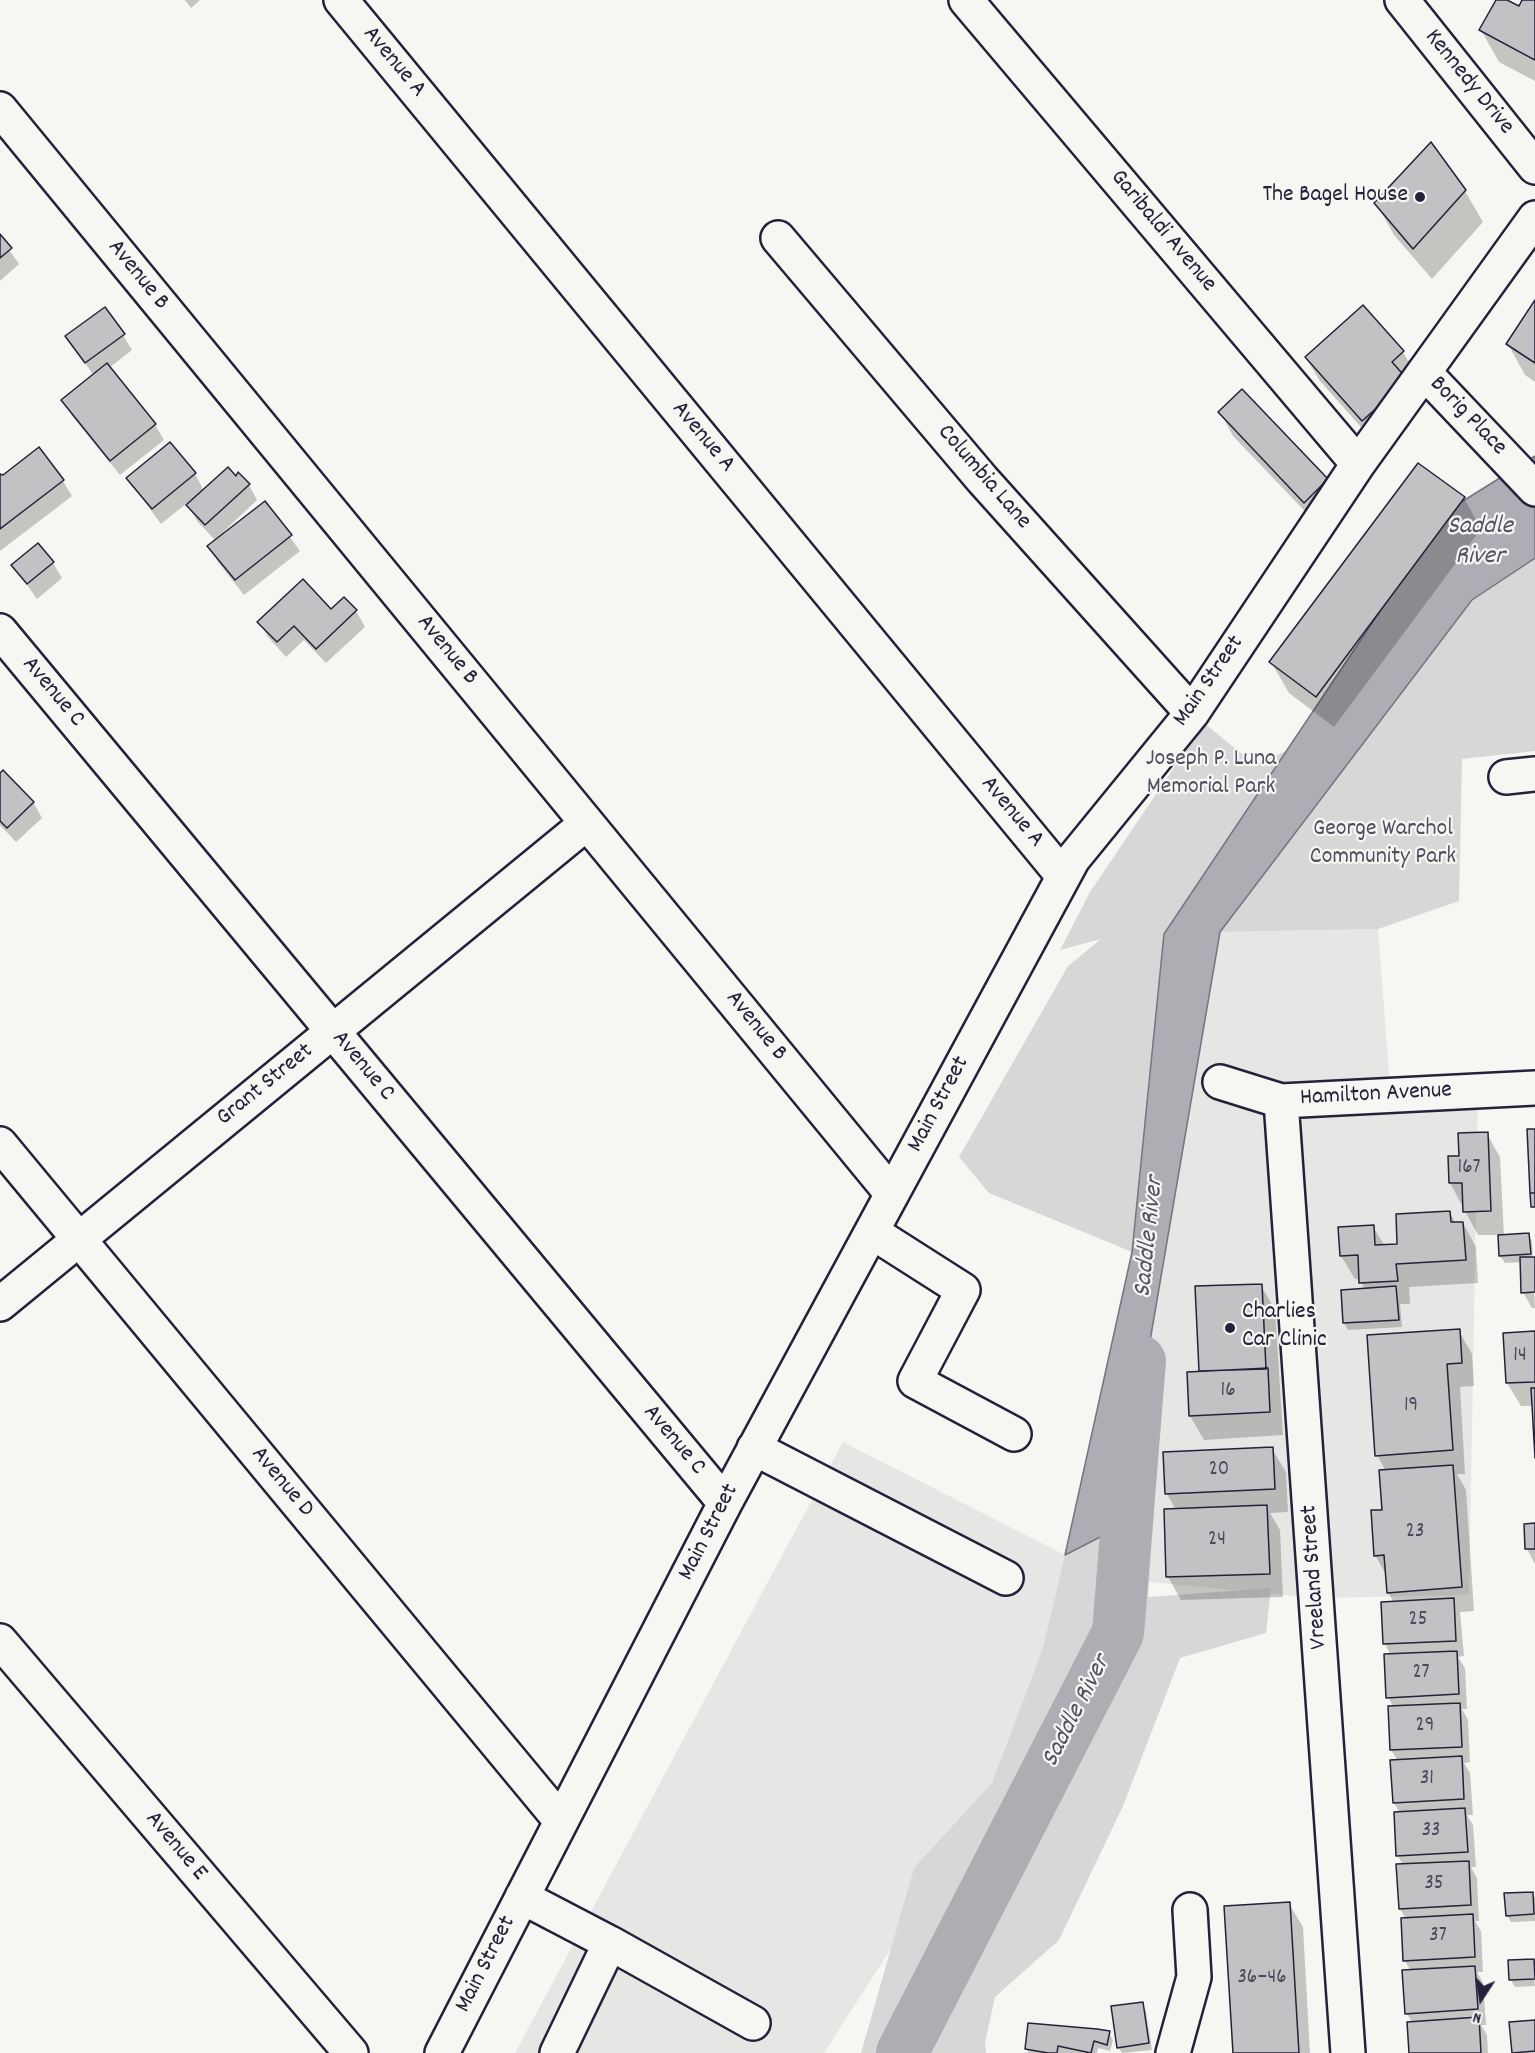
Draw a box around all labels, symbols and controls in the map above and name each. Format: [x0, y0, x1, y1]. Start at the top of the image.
street label: Avenue A [355, 21, 431, 105]
street label: Kennedy Drive [1417, 25, 1519, 141]
street label: Garibaldi Avenue [1102, 165, 1222, 299]
place label: The Bagel House [1262, 183, 1408, 211]
marker: The Bagel House [1413, 190, 1427, 204]
street label: Avenue B [100, 235, 174, 317]
street label: Borig Place [1422, 371, 1512, 463]
street label: Avenue A [664, 396, 740, 480]
street label: Columbia Lane [930, 420, 1036, 536]
water label: Saddle River [1447, 512, 1513, 574]
street label: Avenue B [409, 610, 483, 692]
street label: Main Street [1168, 631, 1252, 733]
street label: Avenue C [14, 652, 90, 734]
park label: Joseph P. Luna Memorial Park [1146, 747, 1276, 803]
street label: Avenue A [973, 771, 1049, 855]
park label: George Warchol Community Park [1310, 817, 1456, 873]
street label: Avenue B [718, 986, 792, 1068]
street label: Avenue C [324, 1026, 400, 1108]
street label: Grant Street [212, 1038, 320, 1134]
street label: Main Street [903, 1052, 977, 1158]
street label: Hamilton Avenue [1299, 1078, 1453, 1114]
house number: 167 [1458, 1156, 1480, 1182]
water label: Saddle River [1129, 1175, 1173, 1299]
place label: Charlies Car Clinic [1242, 1300, 1327, 1356]
marker: Charlies Car Clinic [1223, 1321, 1237, 1335]
house number: 14 [1513, 1344, 1527, 1370]
house number: 16 [1221, 1379, 1235, 1405]
house number: 19 [1404, 1394, 1418, 1420]
street label: Avenue C [635, 1400, 711, 1482]
street label: Avenue D [243, 1442, 319, 1524]
house number: 20 [1209, 1458, 1229, 1484]
street label: Main Street [673, 1480, 747, 1586]
street label: Vreeland Street [1297, 1504, 1335, 1650]
house number: 23 [1406, 1520, 1424, 1546]
house number: 24 [1208, 1528, 1226, 1554]
house number: 25 [1409, 1608, 1427, 1634]
water label: Saddle River [1037, 1651, 1119, 1773]
house number: 27 [1412, 1661, 1430, 1687]
house number: 29 [1416, 1714, 1434, 1740]
house number: 31 [1420, 1767, 1434, 1793]
street label: Avenue E [138, 1806, 212, 1888]
house number: 33 [1422, 1819, 1440, 1845]
house number: 35 [1424, 1872, 1444, 1898]
street label: Main Street [450, 1912, 524, 2018]
house number: 37 [1429, 1924, 1447, 1950]
house number: 36–46 [1237, 1966, 1287, 1992]
north arrow [1451, 1969, 1511, 2029]
text: N [1471, 2005, 1483, 2029]

